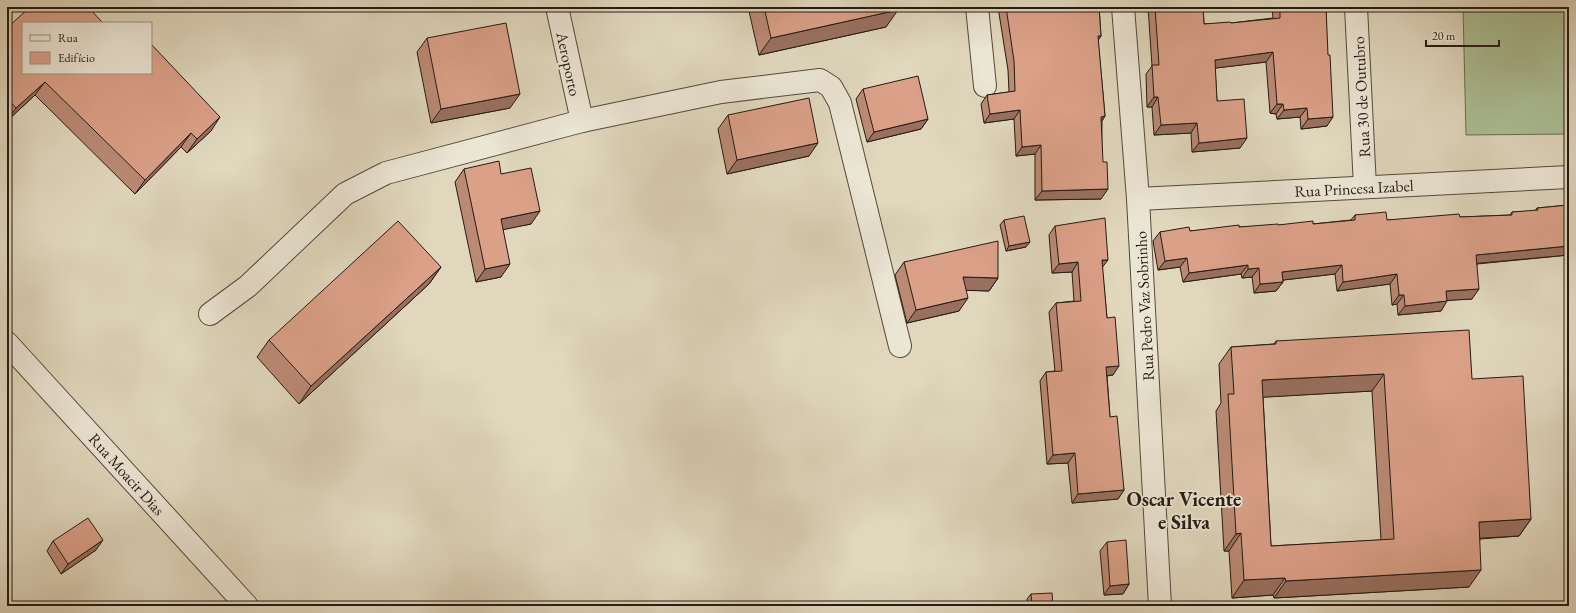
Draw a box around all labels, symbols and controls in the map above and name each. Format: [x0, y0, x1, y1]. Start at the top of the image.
legend [22, 22, 152, 74]
scale bar [1426, 22, 1499, 48]
text: 20 m [1432, 28, 1456, 44]
street label: Aeroporto [551, 29, 586, 98]
text: Rua [58, 30, 78, 46]
street label: Rua 30 de Outubro [1348, 36, 1375, 158]
text: Edifício [58, 50, 95, 66]
street label: Rua Princesa Izabel [1294, 175, 1414, 202]
street label: Rua Pedro Vaz Sobrinho [1130, 230, 1159, 381]
street label: Rua Moacir Dias [84, 429, 169, 520]
district label: Oscar Vicente e Silva [1127, 486, 1241, 535]

